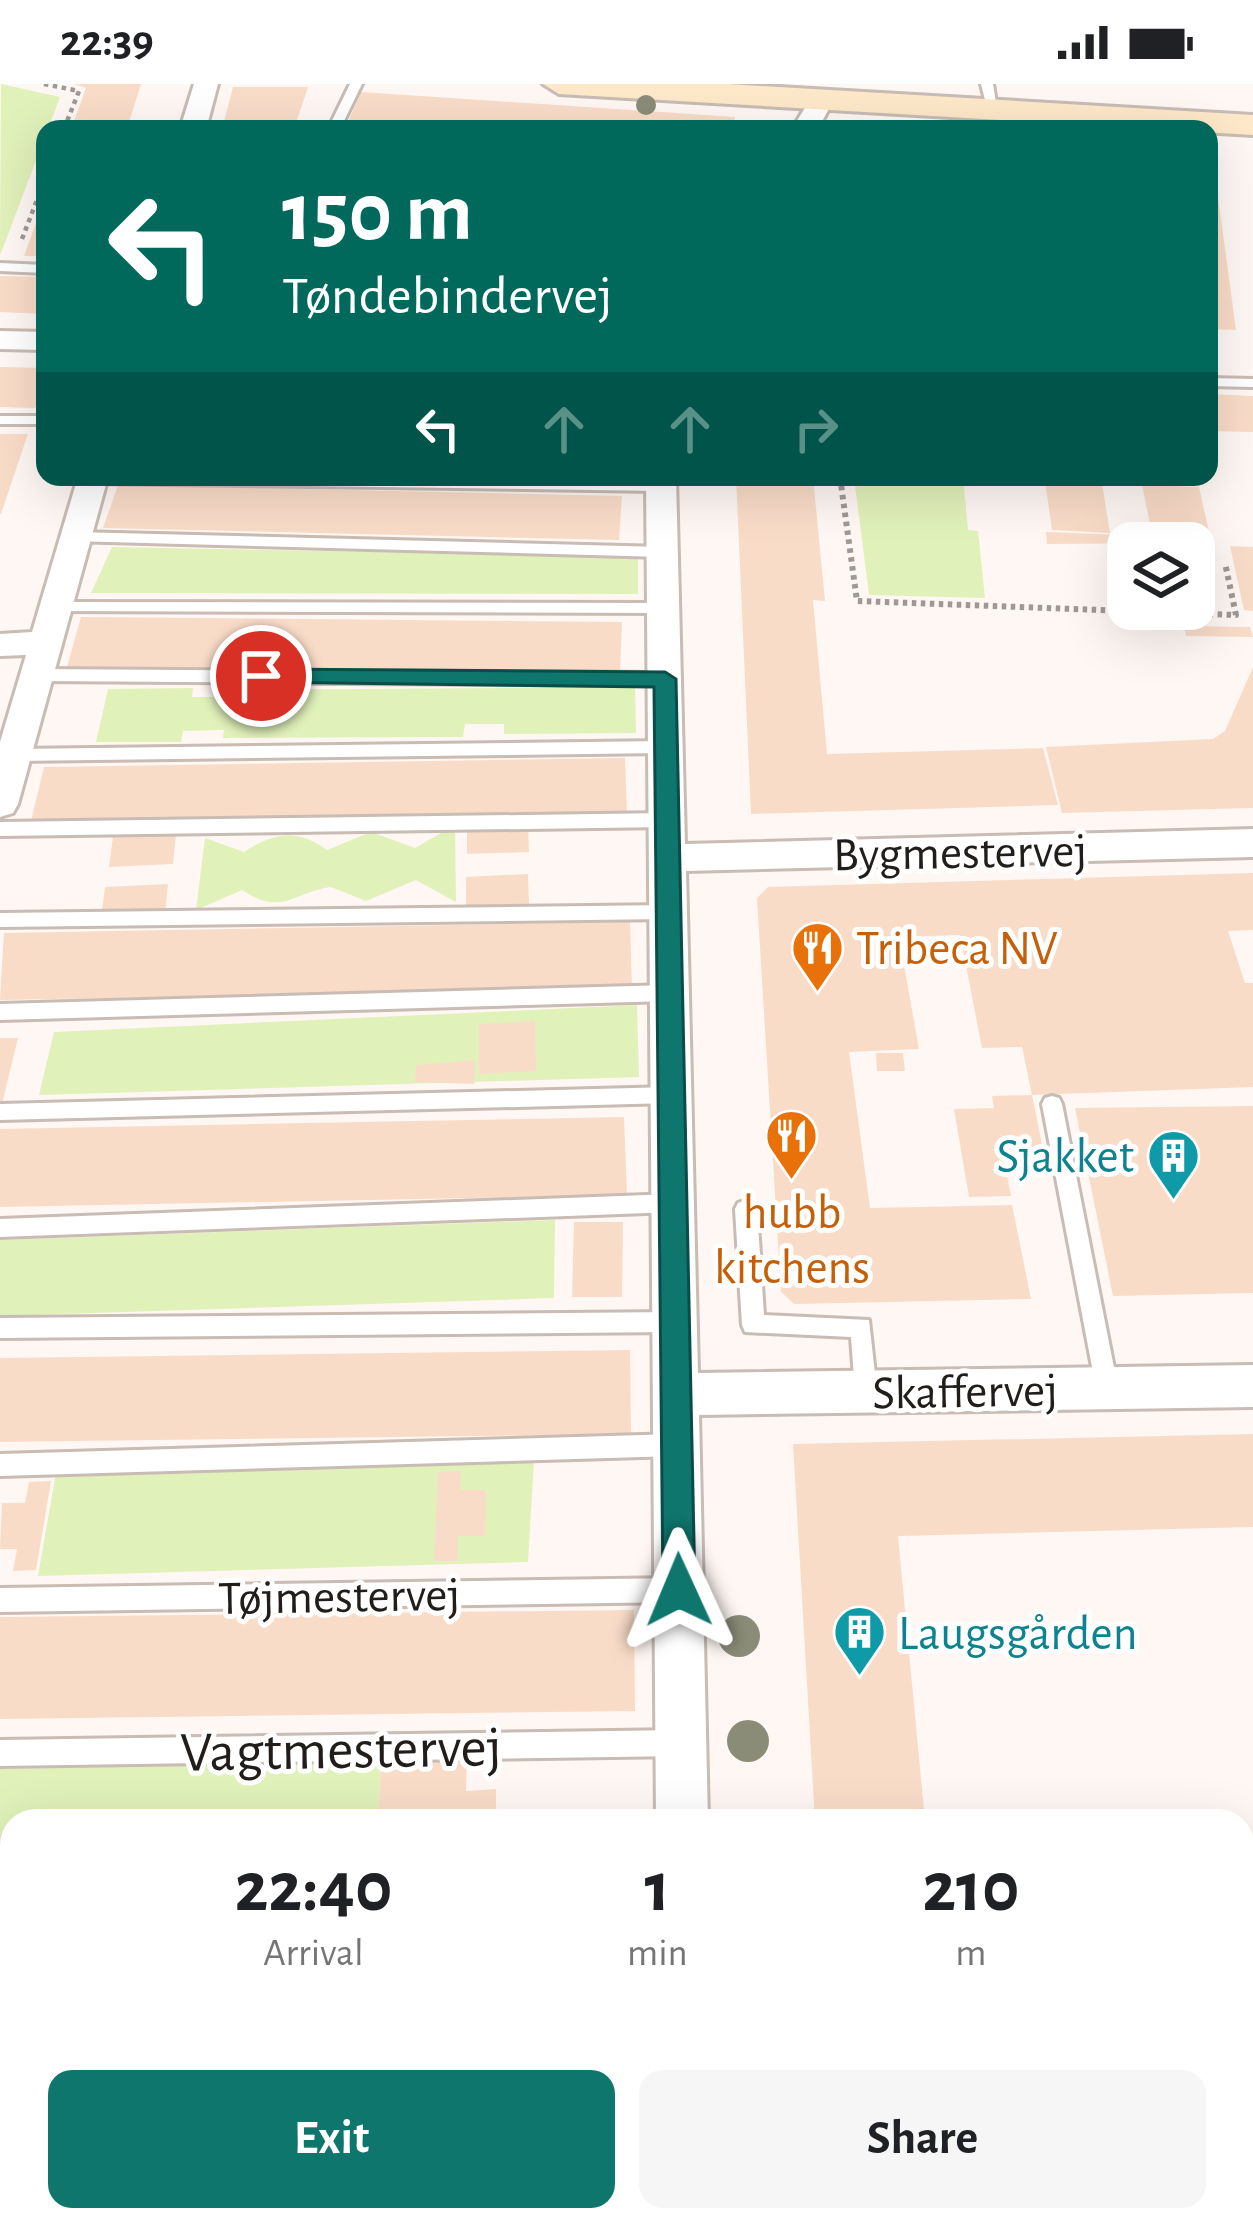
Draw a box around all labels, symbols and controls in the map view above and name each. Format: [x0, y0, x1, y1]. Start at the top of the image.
text: 22:39 [60, 19, 154, 64]
icon: left [84, 168, 240, 324]
text: 150 m [282, 172, 473, 256]
text: Tøndebindervej [282, 270, 613, 324]
icon: left [405, 396, 471, 462]
icon: ahead [531, 396, 597, 462]
icon: ahead [657, 396, 723, 462]
icon: right [783, 396, 849, 462]
map controls [1107, 522, 1215, 630]
button: layers [1107, 522, 1215, 630]
pin [210, 625, 312, 727]
icon: arrive [228, 643, 294, 709]
street label: Bygmestervej [833, 828, 1088, 880]
restaurant icon: Tribeca NV [789, 919, 845, 993]
place label: Tribeca NV [856, 926, 1058, 974]
restaurant icon: hubb kitchens [764, 1107, 820, 1181]
building icon: Sjakket [1145, 1127, 1201, 1201]
place label: Sjakket [996, 1134, 1134, 1182]
place label: hubb kitchens [714, 1190, 870, 1293]
street label: Skaffervej [872, 1367, 1058, 1419]
position arrow [616, 1527, 742, 1653]
street label: Tøjmestervej [218, 1572, 461, 1624]
building icon: Laugsgården [831, 1604, 887, 1678]
place label: Laugsgården [898, 1611, 1137, 1659]
street label: Vagtmestervej [180, 1719, 502, 1782]
text: 22:40 [234, 1852, 393, 1924]
text: 1 [644, 1852, 670, 1924]
text: 210 [922, 1852, 1020, 1924]
text: Arrival [263, 1934, 364, 1973]
text: min [627, 1934, 688, 1973]
text: m [955, 1934, 986, 1973]
button: Exit [48, 2070, 615, 2208]
button: Share [639, 2070, 1206, 2208]

